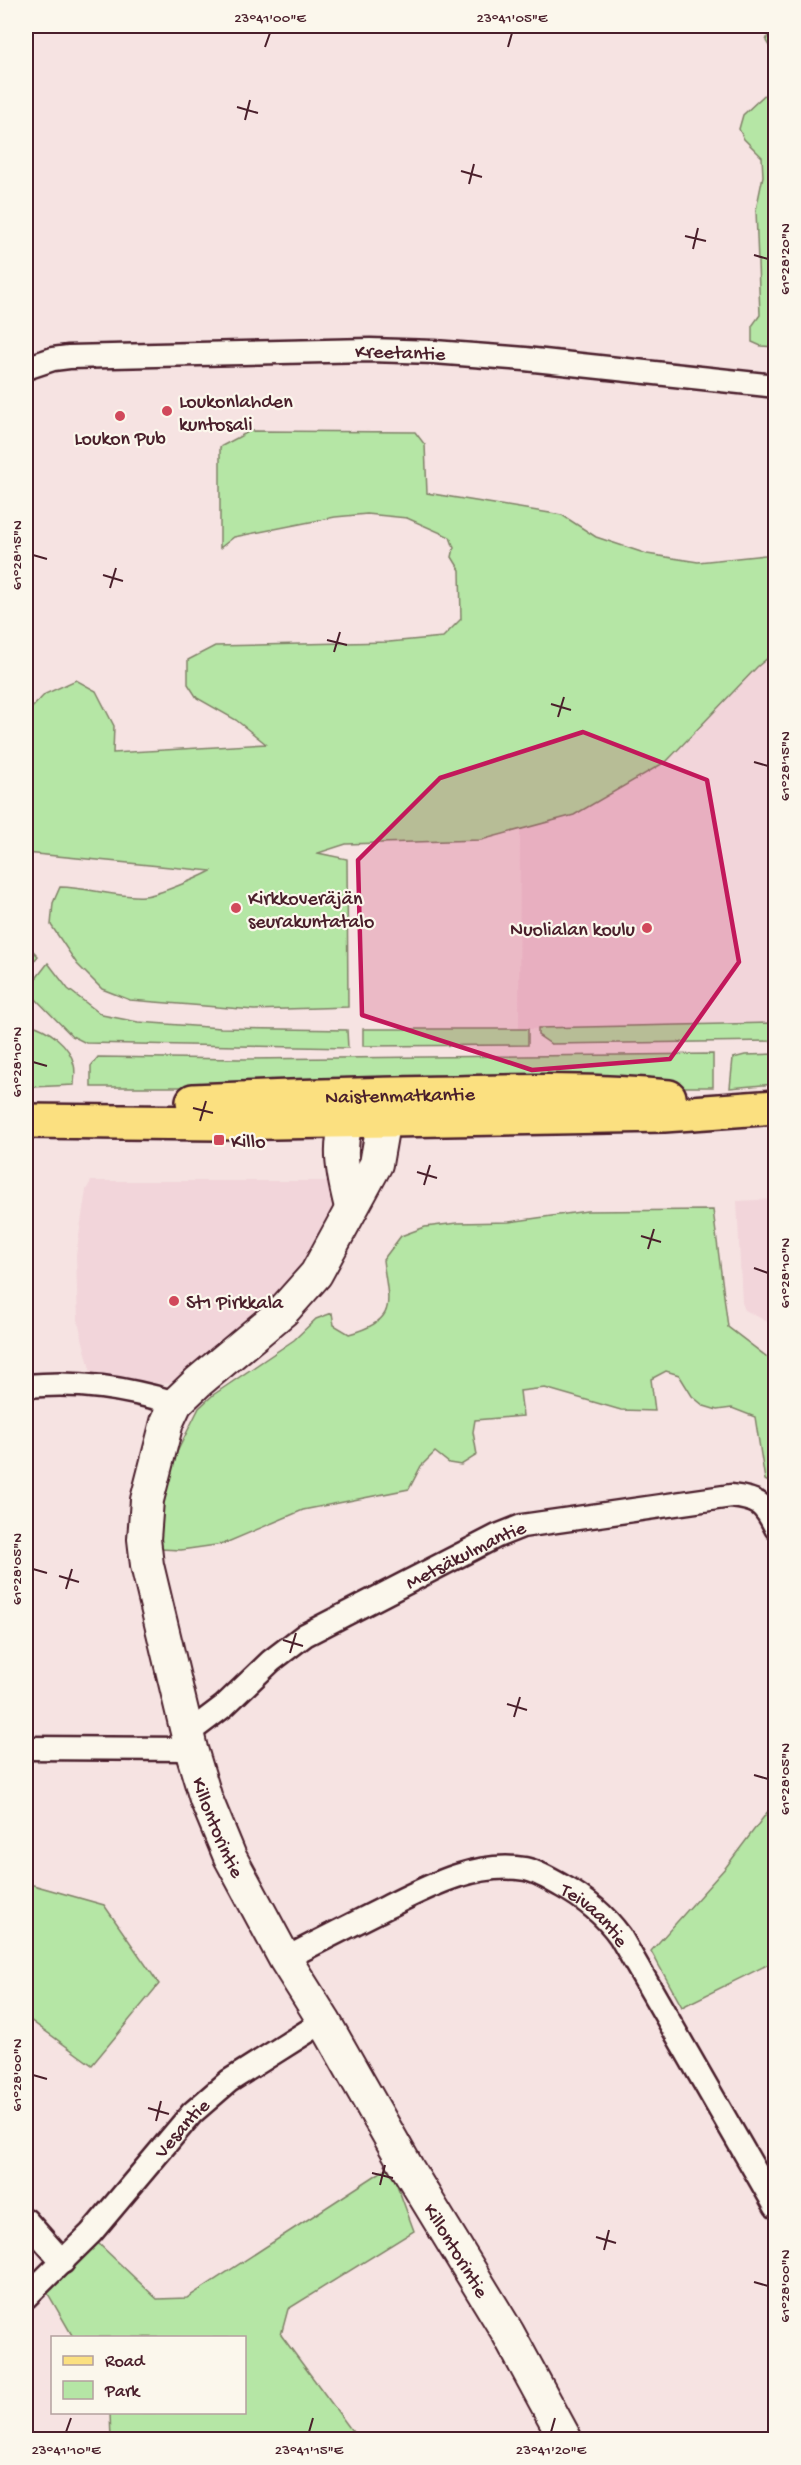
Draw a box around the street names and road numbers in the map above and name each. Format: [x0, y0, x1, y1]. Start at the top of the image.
street label: Kreetantie [355, 342, 447, 368]
street label: Naistenmatkantie [325, 1085, 476, 1111]
street label: Metsäkulmantie [403, 1517, 530, 1596]
street label: Killontorintie [185, 1775, 247, 1883]
street label: Teivaantie [555, 1879, 632, 1952]
street label: Vesantie [150, 2095, 216, 2165]
street label: Killontorintie [417, 2200, 492, 2304]

